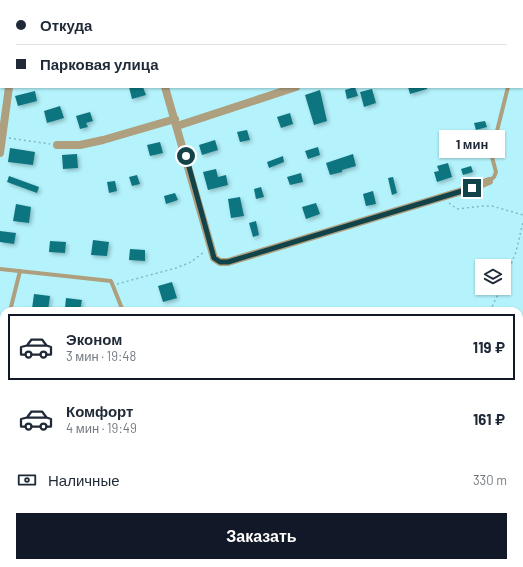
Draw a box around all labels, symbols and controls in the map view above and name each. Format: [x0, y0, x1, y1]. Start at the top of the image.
text: Откуда [40, 16, 92, 34]
text: Парковая улица [40, 55, 159, 73]
callout: 1 мин [439, 130, 505, 158]
text: 1 мин [456, 136, 488, 152]
route start [177, 147, 195, 165]
route end [463, 179, 481, 197]
map controls [475, 259, 511, 295]
button: layers [475, 259, 511, 295]
icon: car [18, 329, 54, 365]
text: Эконом [66, 330, 122, 348]
text: 119 ₽ [473, 338, 505, 356]
text: 3 мин · 19:48 [66, 348, 136, 364]
icon: car [18, 401, 54, 437]
text: Комфорт [66, 402, 133, 420]
text: 161 ₽ [473, 410, 505, 428]
text: 4 мин · 19:49 [66, 420, 137, 436]
icon: cash [16, 469, 38, 491]
text: Наличные [48, 471, 120, 489]
text: 330 m [473, 472, 507, 488]
button: Заказать [16, 513, 507, 559]

